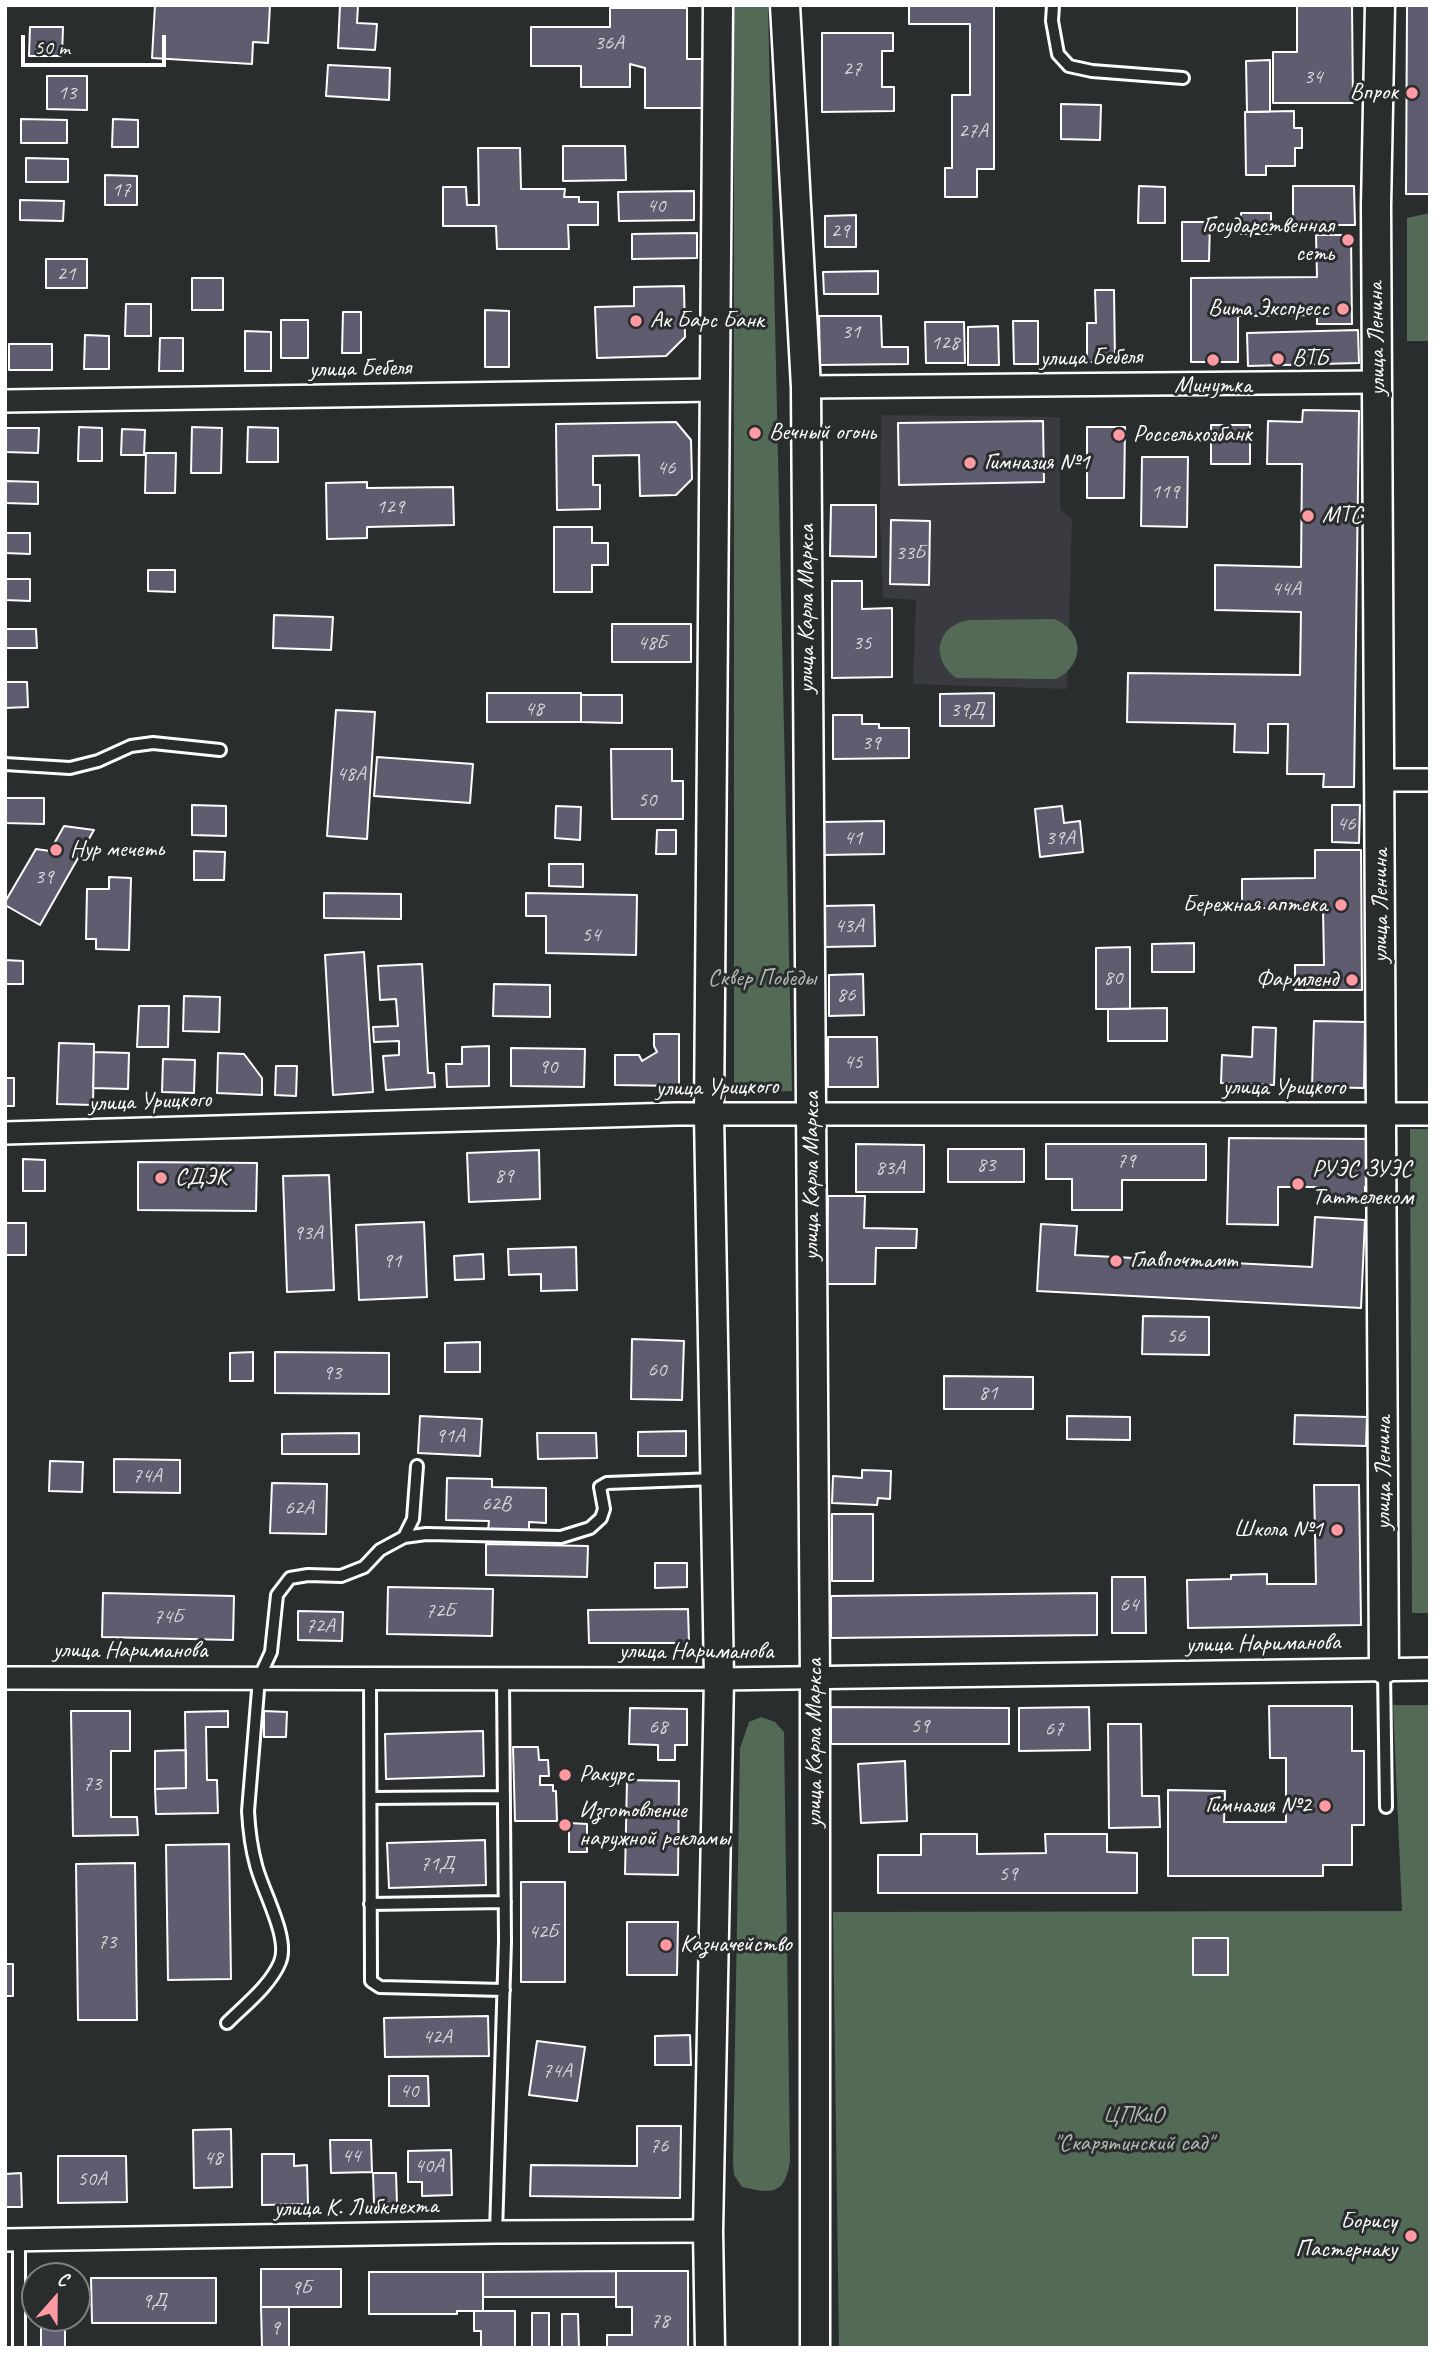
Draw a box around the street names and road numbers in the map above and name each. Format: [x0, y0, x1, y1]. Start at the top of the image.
street label: улица Ленина [1362, 282, 1392, 396]
street label: улица Бебеля [1040, 343, 1142, 373]
street label: улица Бебеля [309, 354, 411, 384]
street label: улица Карла Маркса [793, 525, 821, 693]
street label: улица Ленина [1367, 849, 1395, 963]
street label: улица Урицкого [655, 1073, 779, 1103]
street label: улица Урицкого [1223, 1074, 1345, 1102]
street label: улица Урицкого [88, 1085, 212, 1119]
street label: улица Карла Маркса [798, 1092, 826, 1260]
street label: улица Ленина [1370, 1416, 1398, 1530]
street label: улица Нариманова [1186, 1628, 1340, 1660]
street label: улица Нариманова [53, 1637, 207, 1665]
street label: улица Нариманова [619, 1638, 773, 1666]
street label: улица Карла Маркса [801, 1659, 829, 1827]
street label: улица К. Либкнехта [274, 2192, 438, 2224]

